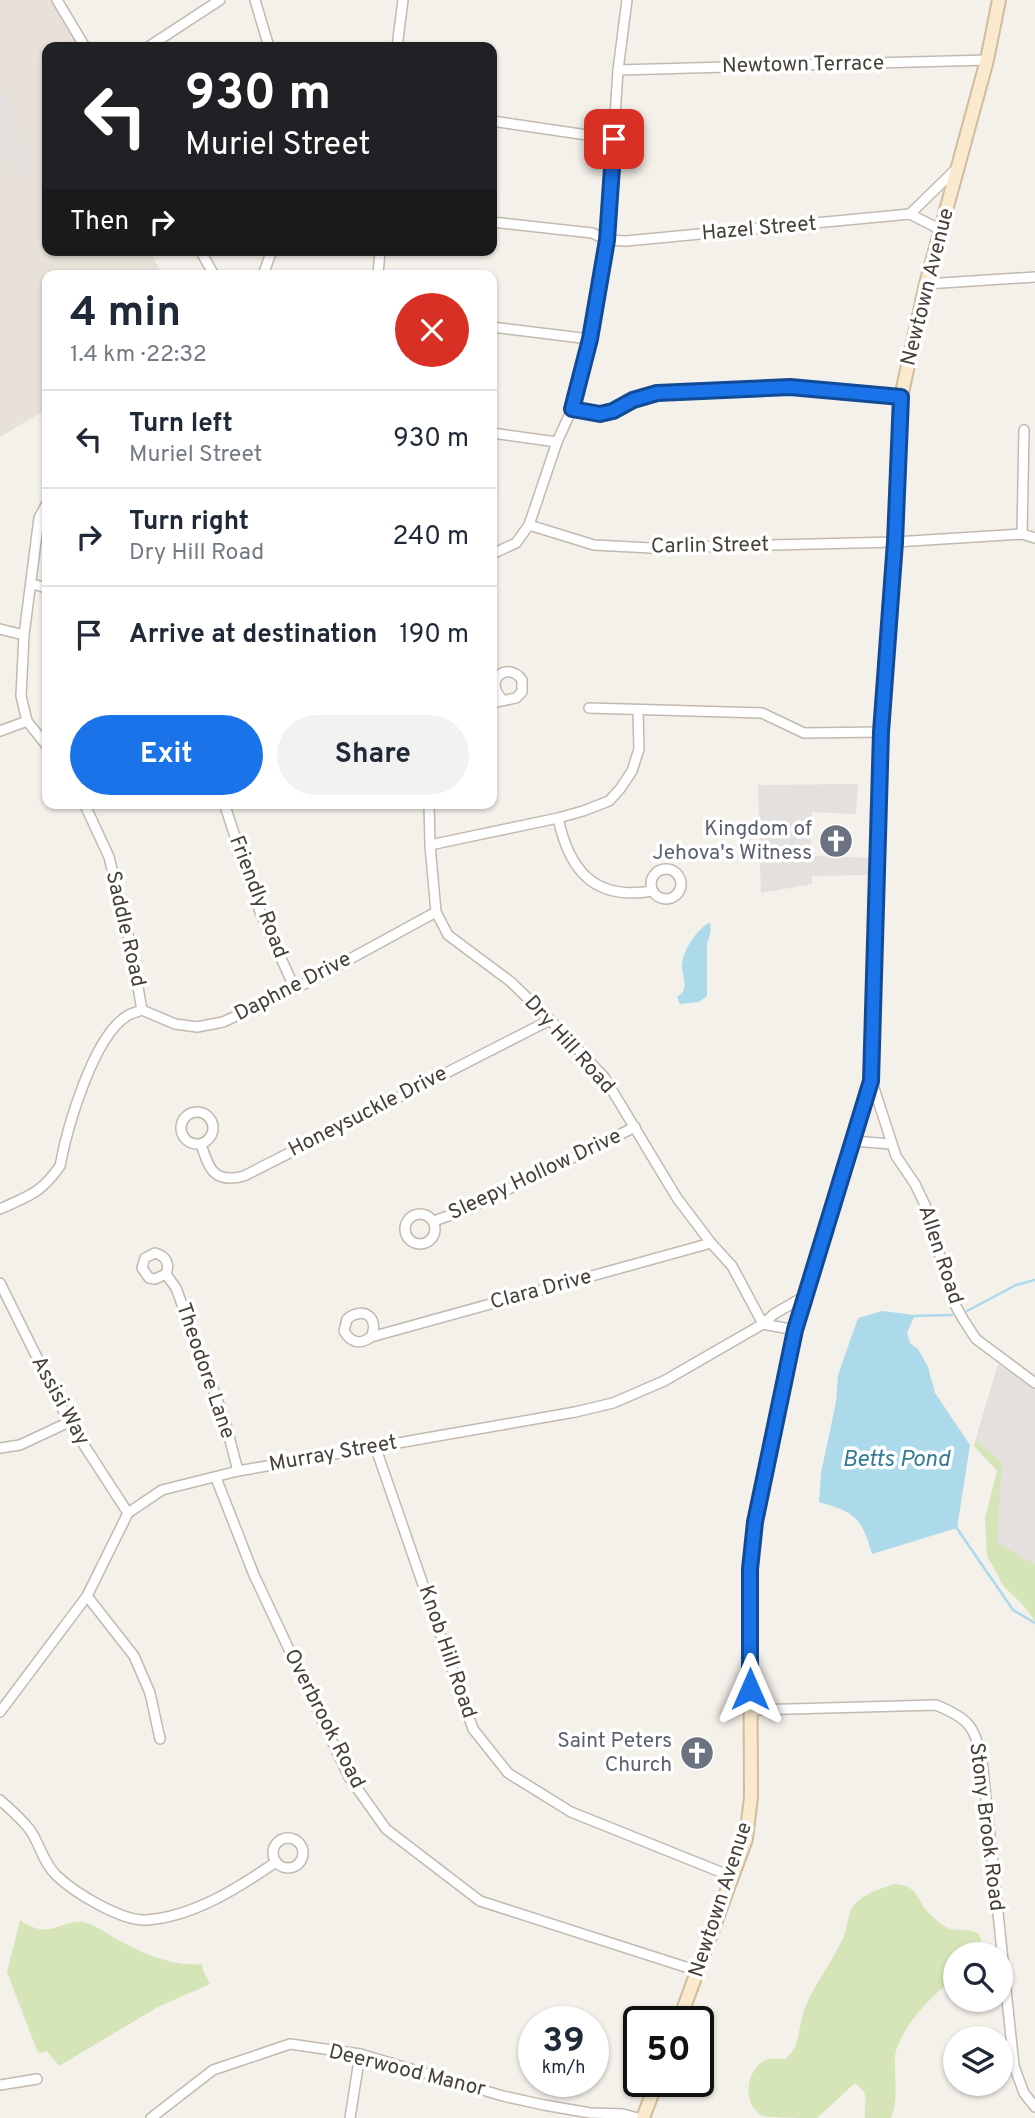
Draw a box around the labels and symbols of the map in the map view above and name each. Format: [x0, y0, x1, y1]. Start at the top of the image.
street label: Newtown Terrace [722, 50, 884, 80]
pin [584, 109, 644, 169]
street label: Newtown Avenue [895, 205, 961, 369]
street label: Hazel Street [701, 211, 817, 247]
street label: Carlin Street [651, 531, 769, 561]
place label: Kingdom of Jehova's Witness [652, 816, 812, 867]
church icon: Kingdom of Jehova's Witness [817, 822, 855, 860]
street label: Friendly Road [222, 832, 294, 962]
street label: Saddle Road [99, 869, 151, 989]
street label: Daphne Drive [230, 946, 356, 1028]
street label: Dry Hill Road [518, 990, 620, 1100]
street label: Honeysuckle Drive [284, 1060, 452, 1164]
street label: Sleepy Hollow Drive [444, 1123, 626, 1227]
street label: Allen Road [911, 1202, 969, 1308]
street label: Clara Drive [487, 1264, 595, 1316]
street label: Theodore Lane [169, 1300, 241, 1442]
street label: Assisi Way [24, 1352, 96, 1450]
street label: Murray Street [267, 1429, 399, 1479]
water label: Betts Pond [842, 1446, 951, 1475]
street label: Knob Hill Road [412, 1582, 482, 1722]
street label: Overbrook Road [277, 1645, 371, 1793]
position arrow [713, 1652, 787, 1726]
place label: Saint Peters Church [557, 1728, 672, 1779]
church icon: Saint Peters Church [678, 1734, 716, 1772]
street label: Stony Brook Road [962, 1741, 1010, 1913]
street label: Newtown Avenue [683, 1819, 759, 1981]
speed limit sign: 50 [623, 2006, 714, 2097]
street label: Deerwood Manor [326, 2038, 488, 2104]

